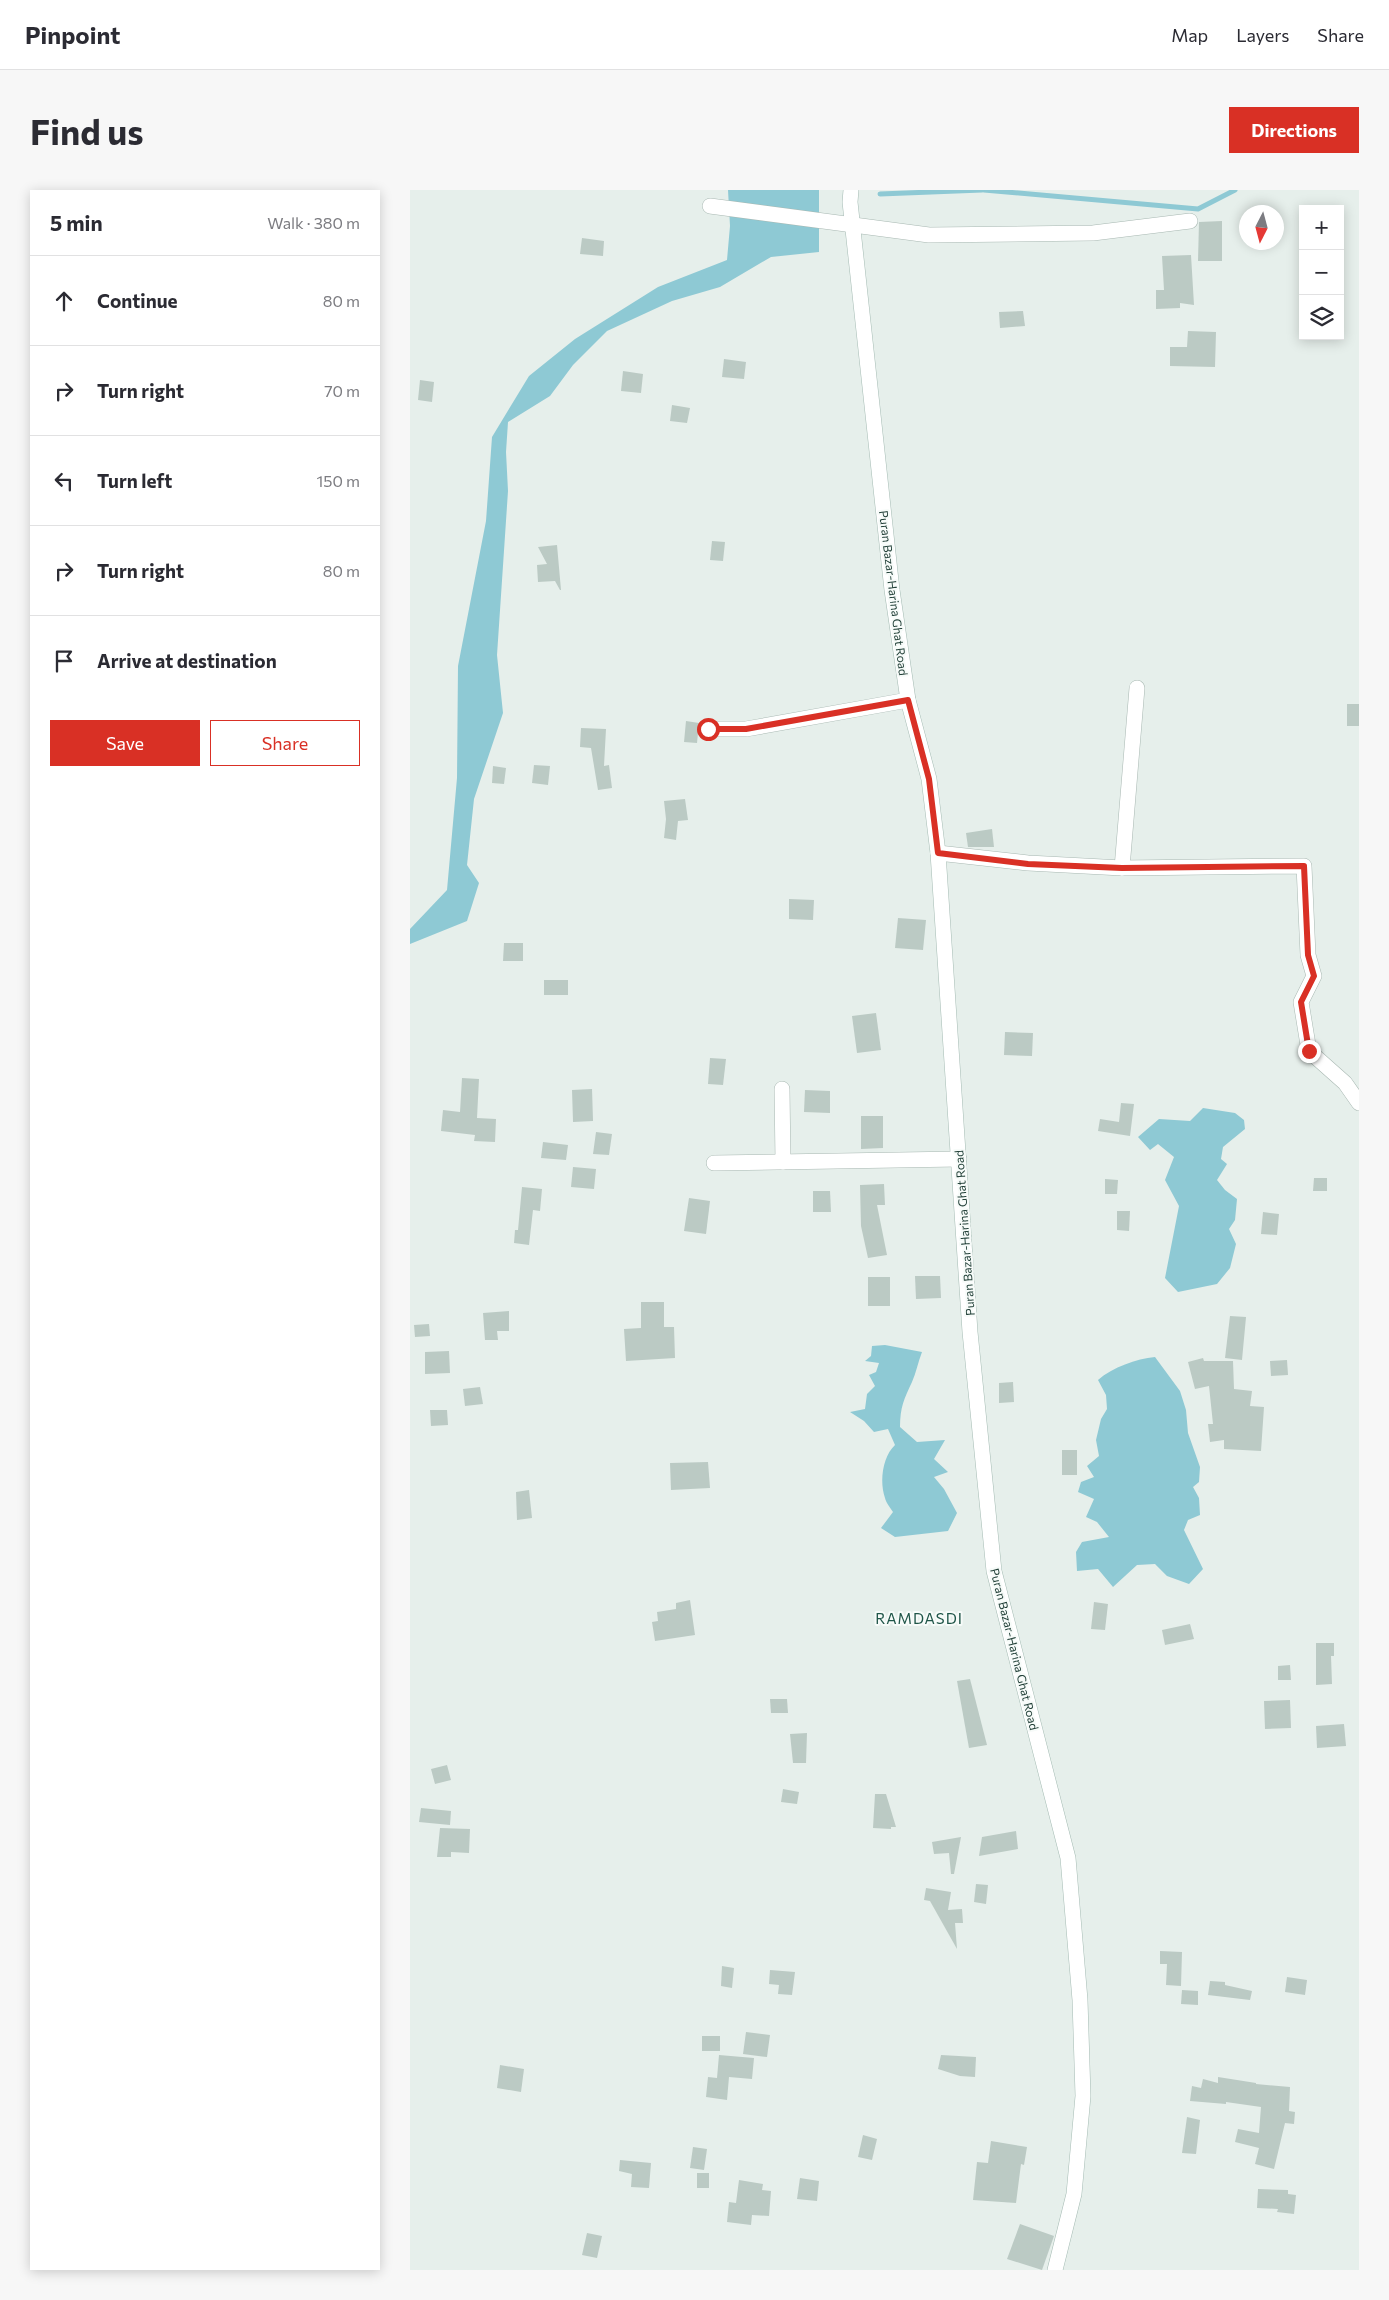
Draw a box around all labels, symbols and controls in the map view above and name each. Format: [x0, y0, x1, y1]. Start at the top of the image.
text: Pinpoint [25, 20, 120, 49]
text: Map [1171, 24, 1208, 46]
text: Layers [1236, 24, 1289, 46]
text: Share [1317, 24, 1364, 46]
button: Directions [1229, 107, 1359, 153]
text: Find us [30, 109, 144, 152]
north arrow [1239, 205, 1284, 250]
map controls [1299, 205, 1344, 340]
button: + [1299, 205, 1344, 250]
text: 5 min [50, 210, 103, 235]
text: Walk · 380 m [267, 213, 360, 232]
button: − [1299, 250, 1344, 295]
icon: ahead [50, 287, 78, 315]
text: Continue [97, 289, 177, 312]
text: 80 m [323, 291, 360, 310]
button: layers [1299, 295, 1344, 340]
icon: right [50, 377, 78, 405]
text: Turn right [97, 379, 184, 402]
text: 70 m [324, 381, 360, 400]
icon: left [50, 467, 78, 495]
text: Turn left [97, 469, 172, 492]
text: 150 m [317, 471, 360, 490]
street label: Puran Bazar-Harina Ghat Road [877, 510, 911, 676]
icon: right [50, 557, 78, 585]
text: Turn right [97, 559, 184, 582]
text: 80 m [323, 561, 360, 580]
icon: arrive [50, 647, 78, 675]
text: Arrive at destination [97, 649, 277, 672]
route start [697, 718, 720, 741]
button: Save [50, 720, 200, 766]
button: Share [210, 720, 360, 766]
route end [1298, 1040, 1321, 1063]
street label: Puran Bazar-Harina Ghat Road [951, 1150, 977, 1316]
street label: Puran Bazar-Harina Ghat Road [988, 1567, 1042, 1731]
district label: RAMDASDI [875, 1609, 963, 1627]

